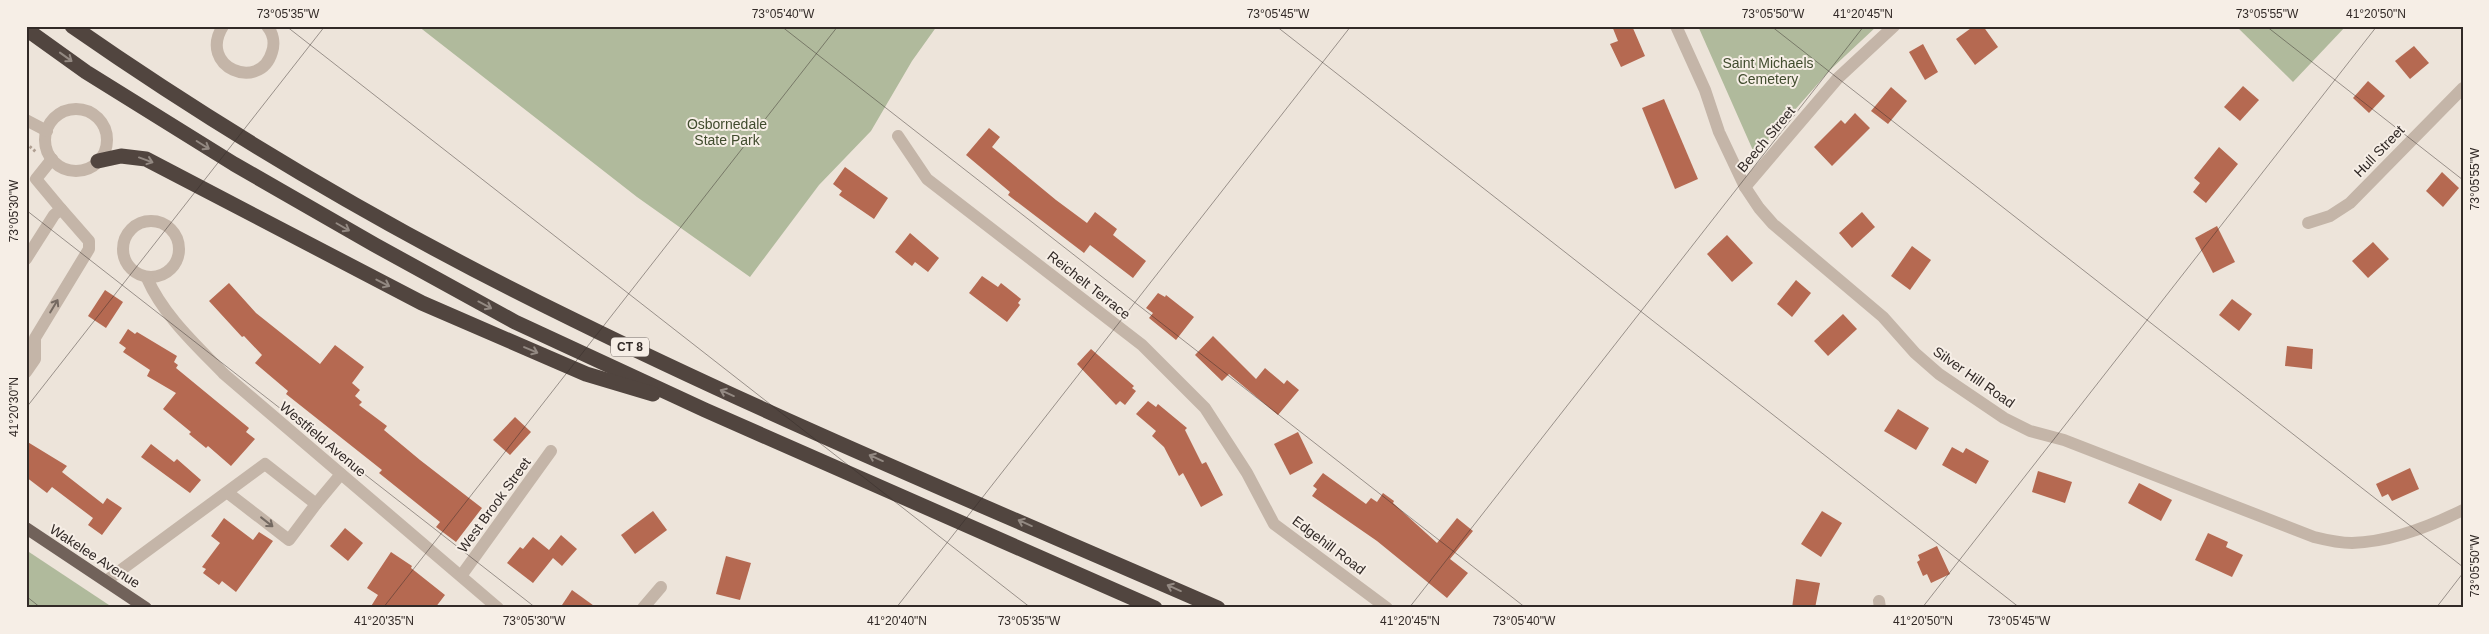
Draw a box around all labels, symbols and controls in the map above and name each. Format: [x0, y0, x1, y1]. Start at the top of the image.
text: 73°05'35"W [257, 7, 320, 21]
text: 73°05'40"W [752, 7, 815, 21]
text: 73°05'45"W [1247, 7, 1310, 21]
text: 73°05'50"W [1742, 7, 1805, 21]
text: 41°20'45"N [1833, 7, 1893, 21]
text: 73°05'55"W [2236, 7, 2299, 21]
text: 41°20'50"N [2346, 7, 2406, 21]
one-way arrow [59, 52, 72, 63]
park label: Saint Michaels Cemetery [1722, 55, 1814, 87]
street label: Beech Street [1734, 103, 1798, 175]
park label: Osbornedale State Park [687, 116, 767, 148]
street label: Hull Street [2351, 122, 2408, 180]
one-way arrow [195, 140, 209, 150]
text: 73°05'55"W [2468, 147, 2482, 210]
one-way arrow [137, 156, 153, 165]
text: 73°05'30"W [7, 179, 21, 242]
one-way arrow [335, 222, 350, 232]
street label: Reichelt Terrace [1044, 248, 1134, 322]
one-way arrow [375, 279, 390, 288]
one-way arrow [49, 300, 59, 314]
one-way arrow [477, 301, 492, 310]
road number: CT 8 [611, 338, 649, 357]
street label: Silver Hill Road [1930, 343, 2018, 411]
one-way arrow [523, 346, 538, 356]
text: 41°20'30"N [7, 377, 21, 437]
one-way arrow [720, 387, 735, 397]
street label: Westfield Avenue [277, 398, 370, 480]
one-way arrow [869, 453, 884, 463]
street label: West Brook Street [454, 454, 534, 556]
street label: Edgehill Road [1289, 512, 1369, 578]
one-way arrow [260, 517, 273, 528]
one-way arrow [1018, 518, 1033, 528]
street label: Wakelee Avenue [47, 521, 143, 591]
text: 73°05'50"W [2468, 534, 2482, 597]
one-way arrow [1167, 583, 1182, 593]
text: 41°20'35"N [354, 614, 414, 628]
text: 73°05'30"W [503, 614, 566, 628]
text: 41°20'40"N [867, 614, 927, 628]
text: 73°05'35"W [998, 614, 1061, 628]
text: 41°20'45"N [1380, 614, 1440, 628]
text: 73°05'40"W [1493, 614, 1556, 628]
text: 41°20'50"N [1893, 614, 1953, 628]
text: 73°05'45"W [1988, 614, 2051, 628]

